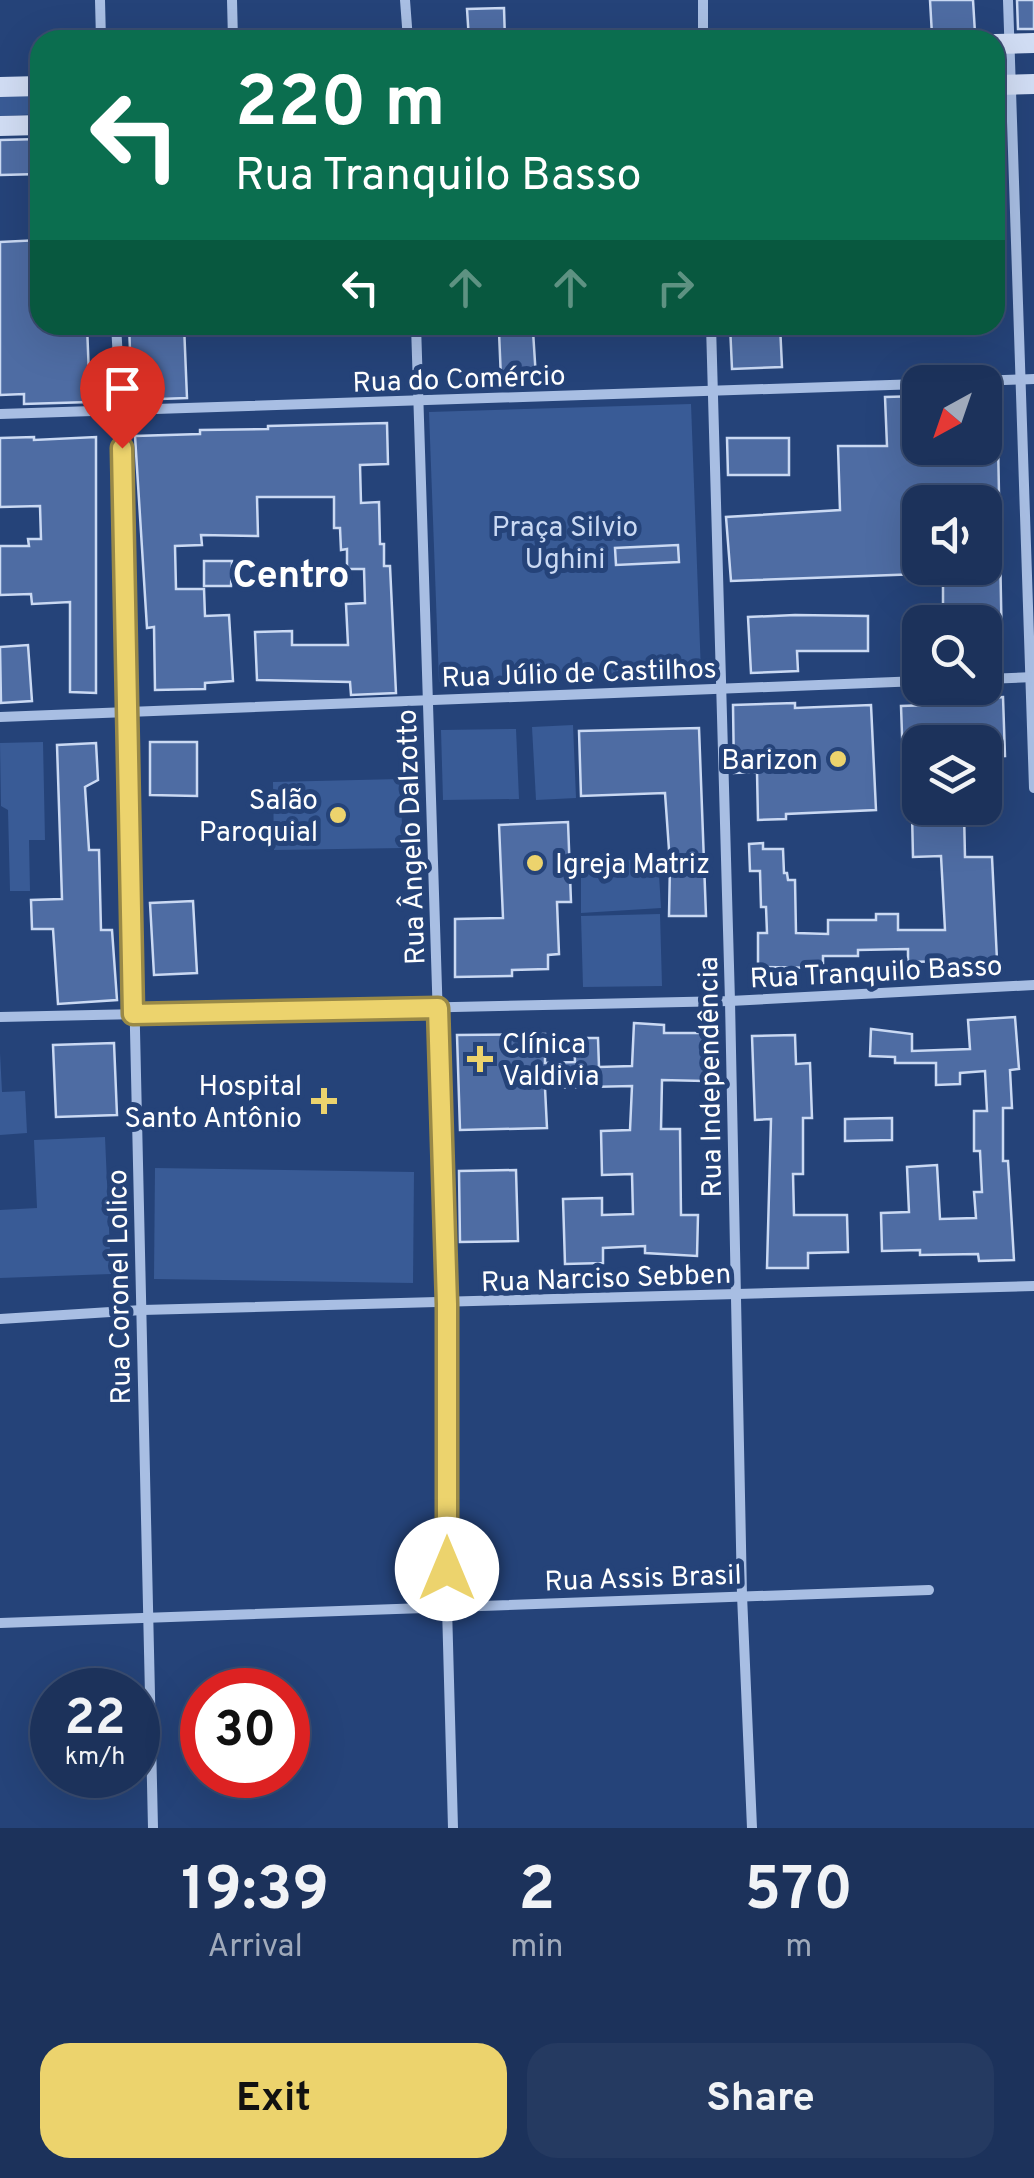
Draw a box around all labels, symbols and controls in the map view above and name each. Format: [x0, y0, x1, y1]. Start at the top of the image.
text: 220 m [235, 62, 445, 151]
icon: left [70, 70, 200, 200]
text: Rua Tranquilo Basso [235, 149, 642, 206]
icon: left [333, 260, 388, 315]
icon: ahead [438, 260, 493, 315]
icon: ahead [543, 260, 598, 315]
icon: right [648, 260, 703, 315]
pin [80, 346, 165, 449]
street label: Rua do Comércio [352, 359, 566, 403]
icon: arrive [95, 361, 150, 416]
north arrow [902, 365, 1002, 465]
map controls [902, 365, 1002, 825]
button: sound [902, 485, 1002, 585]
park label: Praça Silvio Ughini [492, 511, 638, 579]
district label: Centro [232, 553, 350, 602]
button: search [902, 605, 1002, 705]
street label: Rua Júlio de Castilhos [441, 652, 717, 698]
street label: Rua Ângelo Dalzotto [389, 708, 435, 965]
button: layers [902, 725, 1002, 825]
place label: Barizon [721, 744, 818, 780]
marker: Barizon [827, 748, 849, 770]
place label: Salão Paroquial [199, 784, 318, 852]
marker: Salão Paroquial [327, 804, 349, 826]
place label: Igreja Matriz [555, 848, 710, 884]
marker: Igreja Matriz [524, 852, 546, 874]
street label: Rua Tranquilo Basso [749, 949, 1003, 999]
street label: Rua Independência [692, 956, 732, 1198]
place label: Clínica Valdivia [502, 1028, 599, 1096]
marker: Clínica Valdivia [467, 1046, 493, 1072]
place label: Hospital Santo Antônio [124, 1070, 302, 1138]
marker: Hospital Santo Antônio [311, 1088, 337, 1114]
street label: Rua Coronel Lolico [101, 1169, 141, 1405]
street label: Rua Narciso Sebben [480, 1258, 732, 1302]
position arrow [395, 1517, 499, 1621]
street label: Rua Assis Brasil [544, 1559, 742, 1601]
speed limit sign: 30 [180, 1668, 310, 1798]
text: 22 [64, 1689, 126, 1752]
text: km/h [65, 1742, 125, 1774]
text: 19:39 [181, 1855, 329, 1931]
text: 2 [519, 1855, 555, 1931]
text: 570 [745, 1855, 853, 1931]
text: Arrival [207, 1928, 303, 1968]
text: min [510, 1928, 564, 1968]
text: m [785, 1928, 812, 1968]
button: Exit [40, 2043, 507, 2158]
button: Share [527, 2043, 994, 2158]

